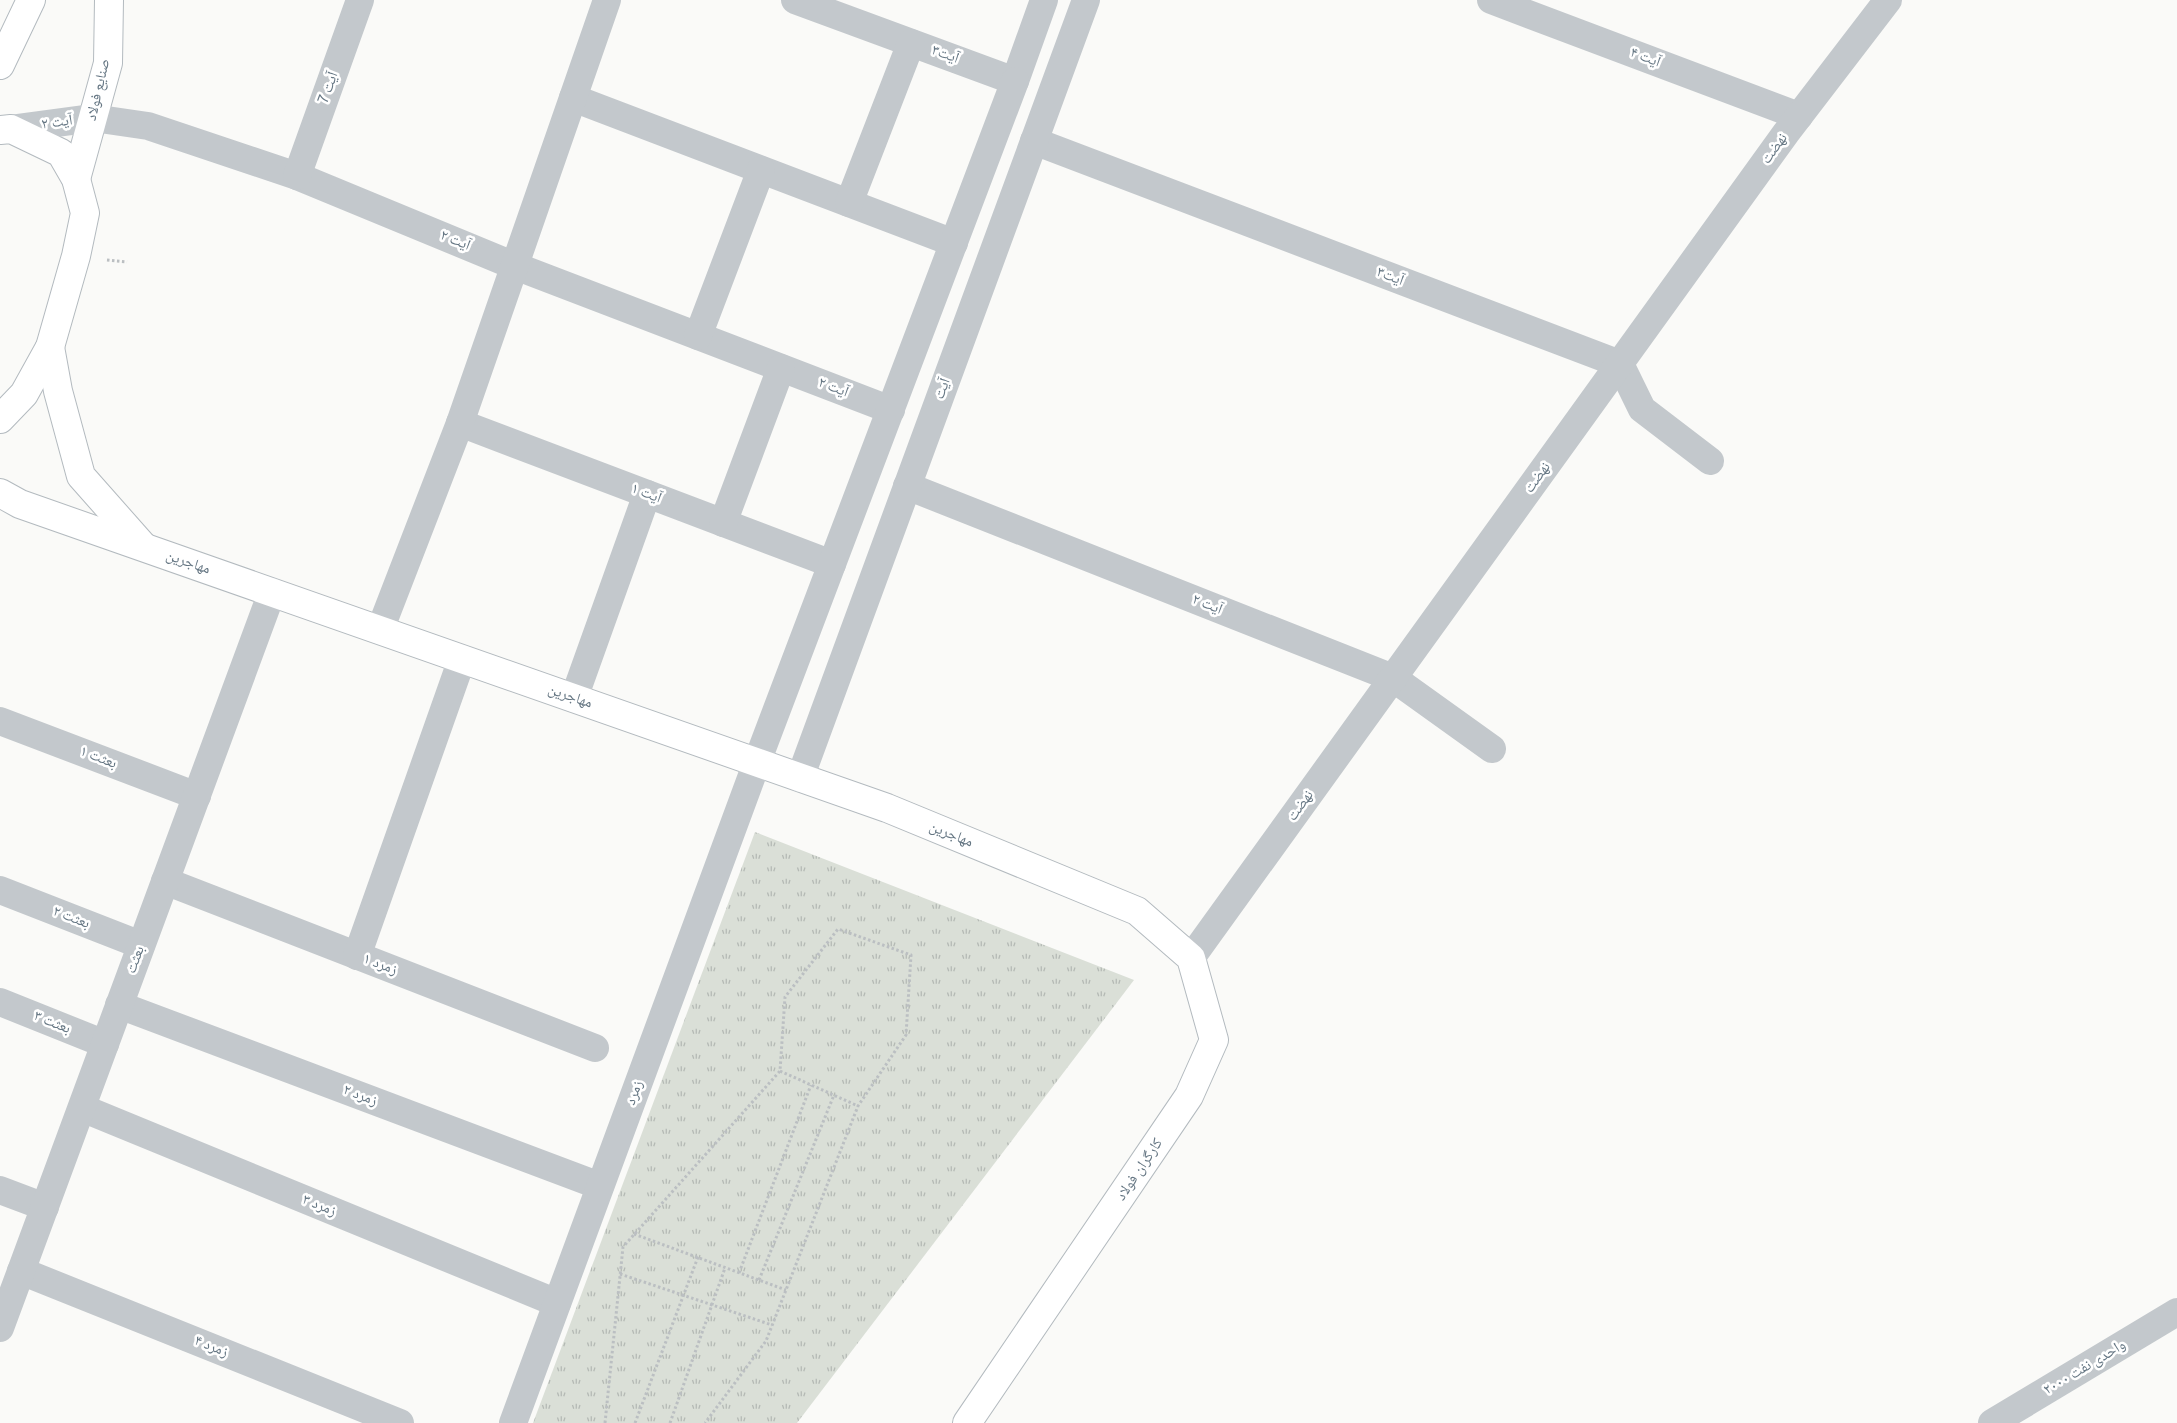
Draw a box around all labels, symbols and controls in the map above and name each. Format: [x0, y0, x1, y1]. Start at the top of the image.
street label: آیت۳ [929, 41, 962, 69]
street label: آیت ۴ [1627, 44, 1664, 73]
street label: صنایع فولاد [83, 57, 115, 123]
street label: آیت 7 [315, 68, 344, 106]
street label: آیت ۲ [40, 111, 75, 135]
street label: نهضت [1757, 130, 1793, 168]
street label: آیت ۲ [437, 226, 474, 256]
street label: آیت۳ [1374, 263, 1407, 291]
street label: آیت ۲ [815, 374, 852, 403]
street label: آیت [930, 375, 956, 402]
street label: نهضت [1520, 459, 1556, 497]
street label: آیت ۱ [628, 480, 665, 509]
street label: مهاجرین [163, 547, 213, 580]
street label: آیت ۲ [1189, 590, 1226, 620]
street label: مهاجرین [545, 681, 595, 714]
street label: بعثت ۱ [77, 742, 119, 774]
street label: نهضت [1283, 787, 1319, 825]
street label: مهاجرین [926, 818, 976, 852]
street label: بعثت ۲ [50, 902, 92, 934]
street label: بعثت [122, 944, 150, 976]
street label: زمرد ۱ [360, 950, 400, 980]
street label: بعثت ۳ [31, 1007, 73, 1039]
street label: زمرد [622, 1078, 648, 1108]
street label: زمرد ۲ [340, 1081, 380, 1111]
street label: کارگران فولاد [1112, 1135, 1168, 1205]
street label: زمرد ۳ [299, 1191, 339, 1221]
street label: زمرد ۴ [191, 1332, 231, 1362]
street label: ۲۰۰۰ واحدی نفت [2040, 1336, 2130, 1400]

